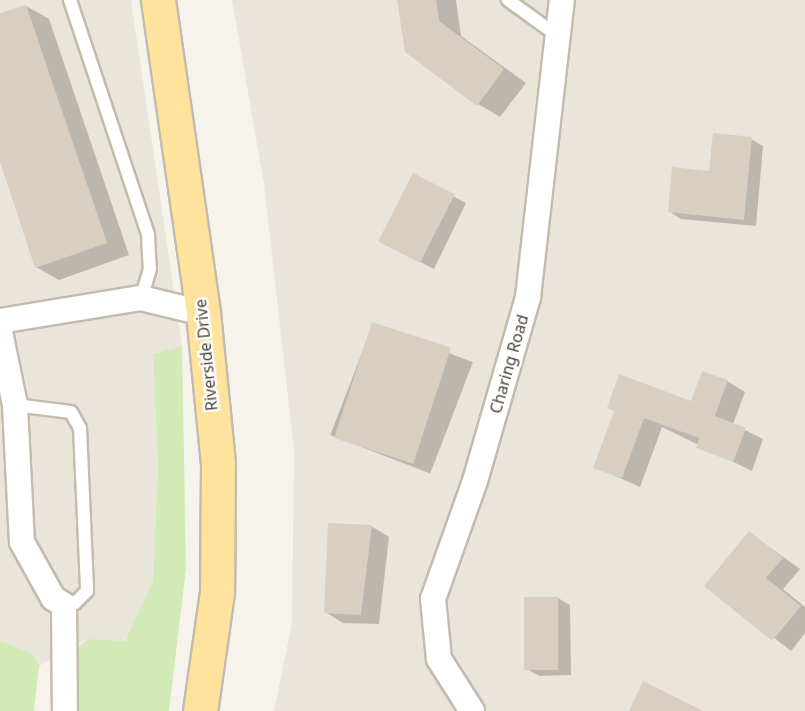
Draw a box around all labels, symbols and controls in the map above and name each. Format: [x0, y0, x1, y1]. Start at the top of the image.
street label: Riverside Drive [191, 298, 221, 412]
street label: Charing Road [486, 312, 532, 416]

